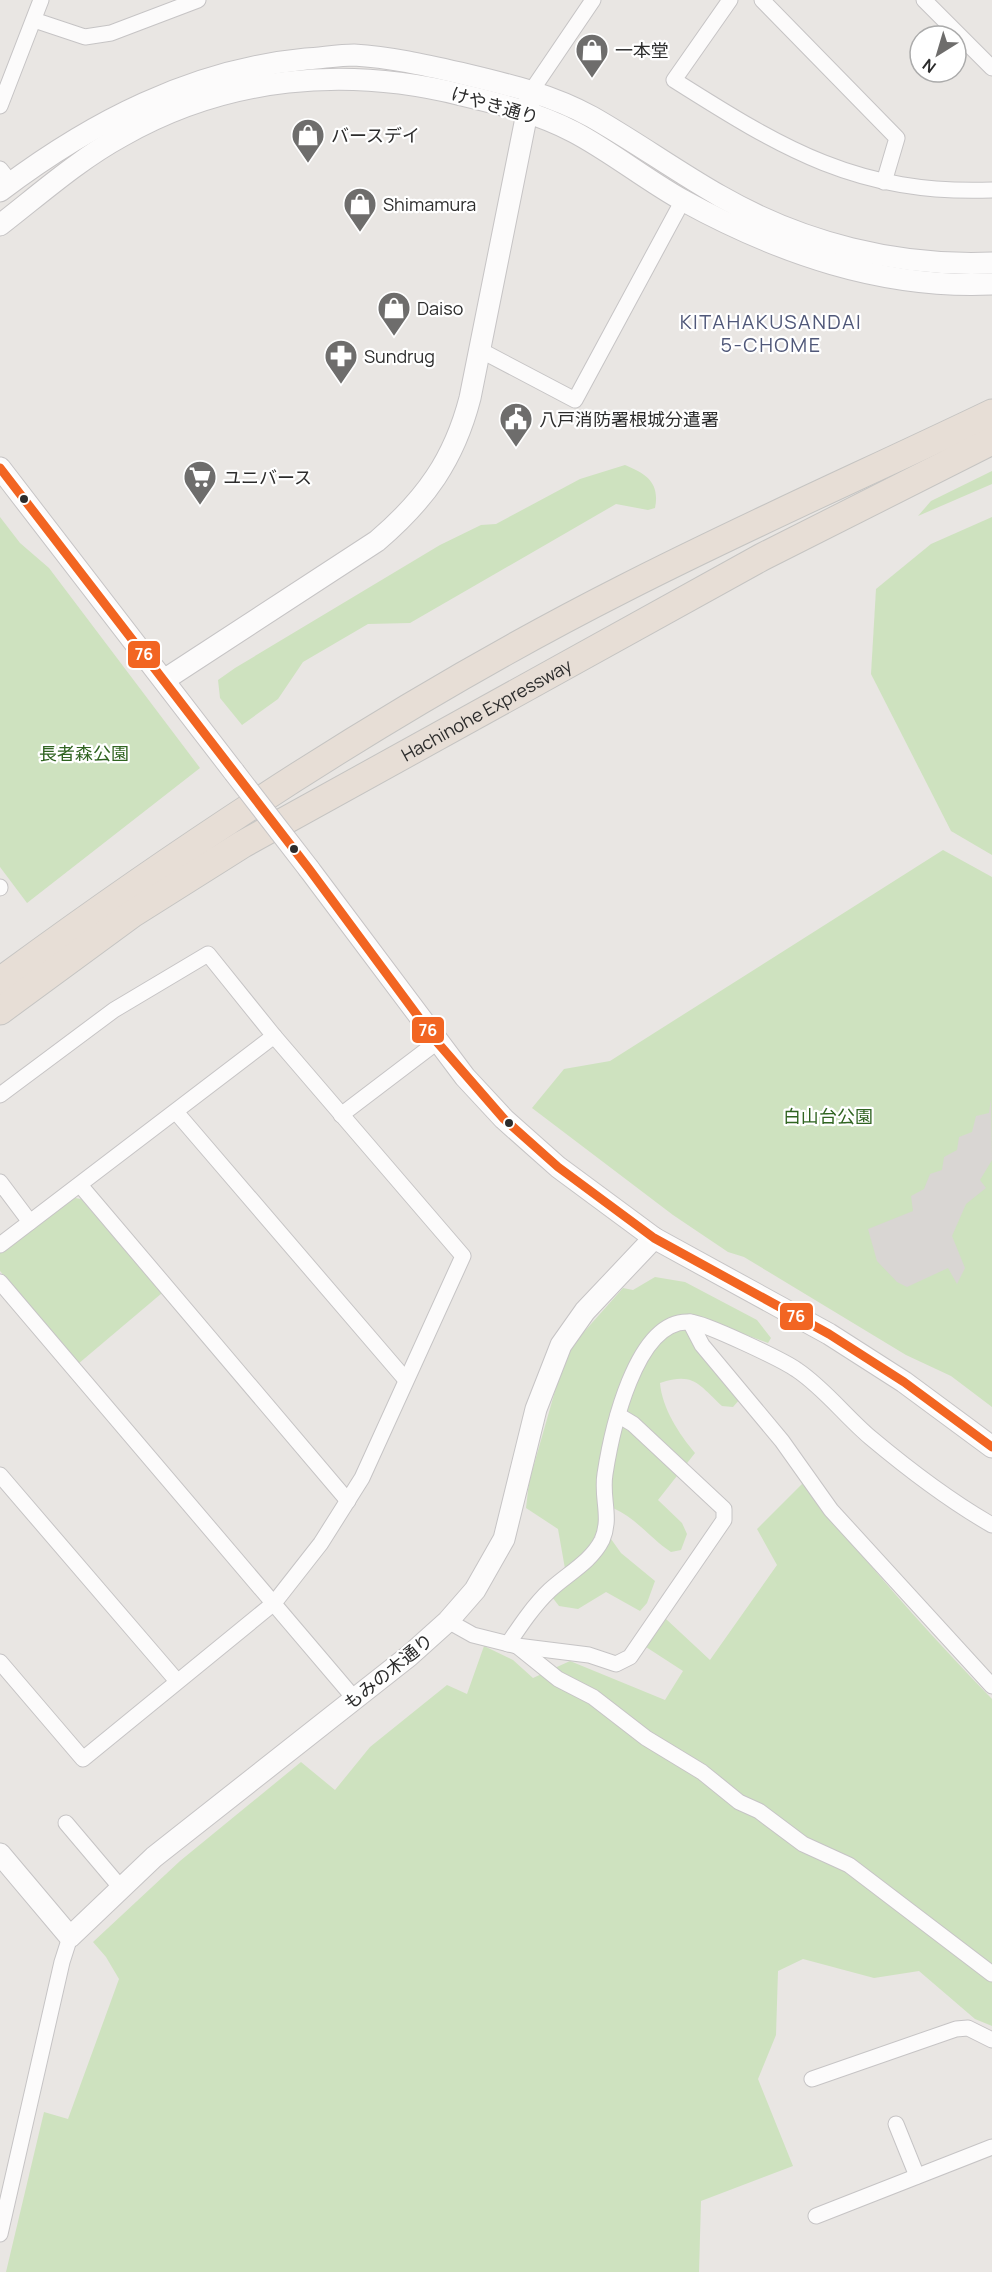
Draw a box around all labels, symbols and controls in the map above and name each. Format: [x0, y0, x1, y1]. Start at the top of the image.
north arrow [908, 24, 968, 84]
shop icon: 一本堂 [574, 32, 610, 79]
place label: 一本堂 [615, 38, 669, 62]
text: N [918, 54, 940, 78]
street label: けやき通り [448, 81, 542, 129]
shop icon: バースデイ [290, 117, 326, 164]
place label: バースデイ [331, 123, 420, 147]
shop icon: Shimamura [342, 186, 378, 233]
place label: Shimamura [383, 192, 476, 216]
shop icon: Daiso [376, 290, 412, 337]
place label: Daiso [417, 296, 463, 320]
district label: KITAHAKUSANDAI 5-CHOME [680, 308, 862, 358]
pharmacy icon: Sundrug [323, 338, 359, 385]
place label: Sundrug [364, 344, 435, 368]
public building icon: 八戸消防署根城分遣署 [498, 401, 534, 448]
place label: 八戸消防署根城分遣署 [539, 407, 719, 431]
supermarket icon: ユニバース [182, 459, 218, 506]
place label: ユニバース [223, 465, 312, 489]
unlabelled marker [18, 493, 30, 505]
line badge: 76 [127, 640, 161, 669]
text: 76 [135, 643, 153, 665]
street label: Hachinohe Expressway [397, 652, 576, 766]
park label: 長者森公園 [39, 741, 129, 765]
unlabelled marker [288, 843, 300, 855]
line badge: 76 [411, 1016, 445, 1044]
text: 76 [419, 1019, 437, 1041]
park label: 白山台公園 [783, 1104, 873, 1128]
unlabelled marker [503, 1117, 515, 1129]
line badge: 76 [779, 1302, 814, 1331]
text: 76 [787, 1305, 805, 1327]
street label: もみの木通り [338, 1628, 438, 1714]

